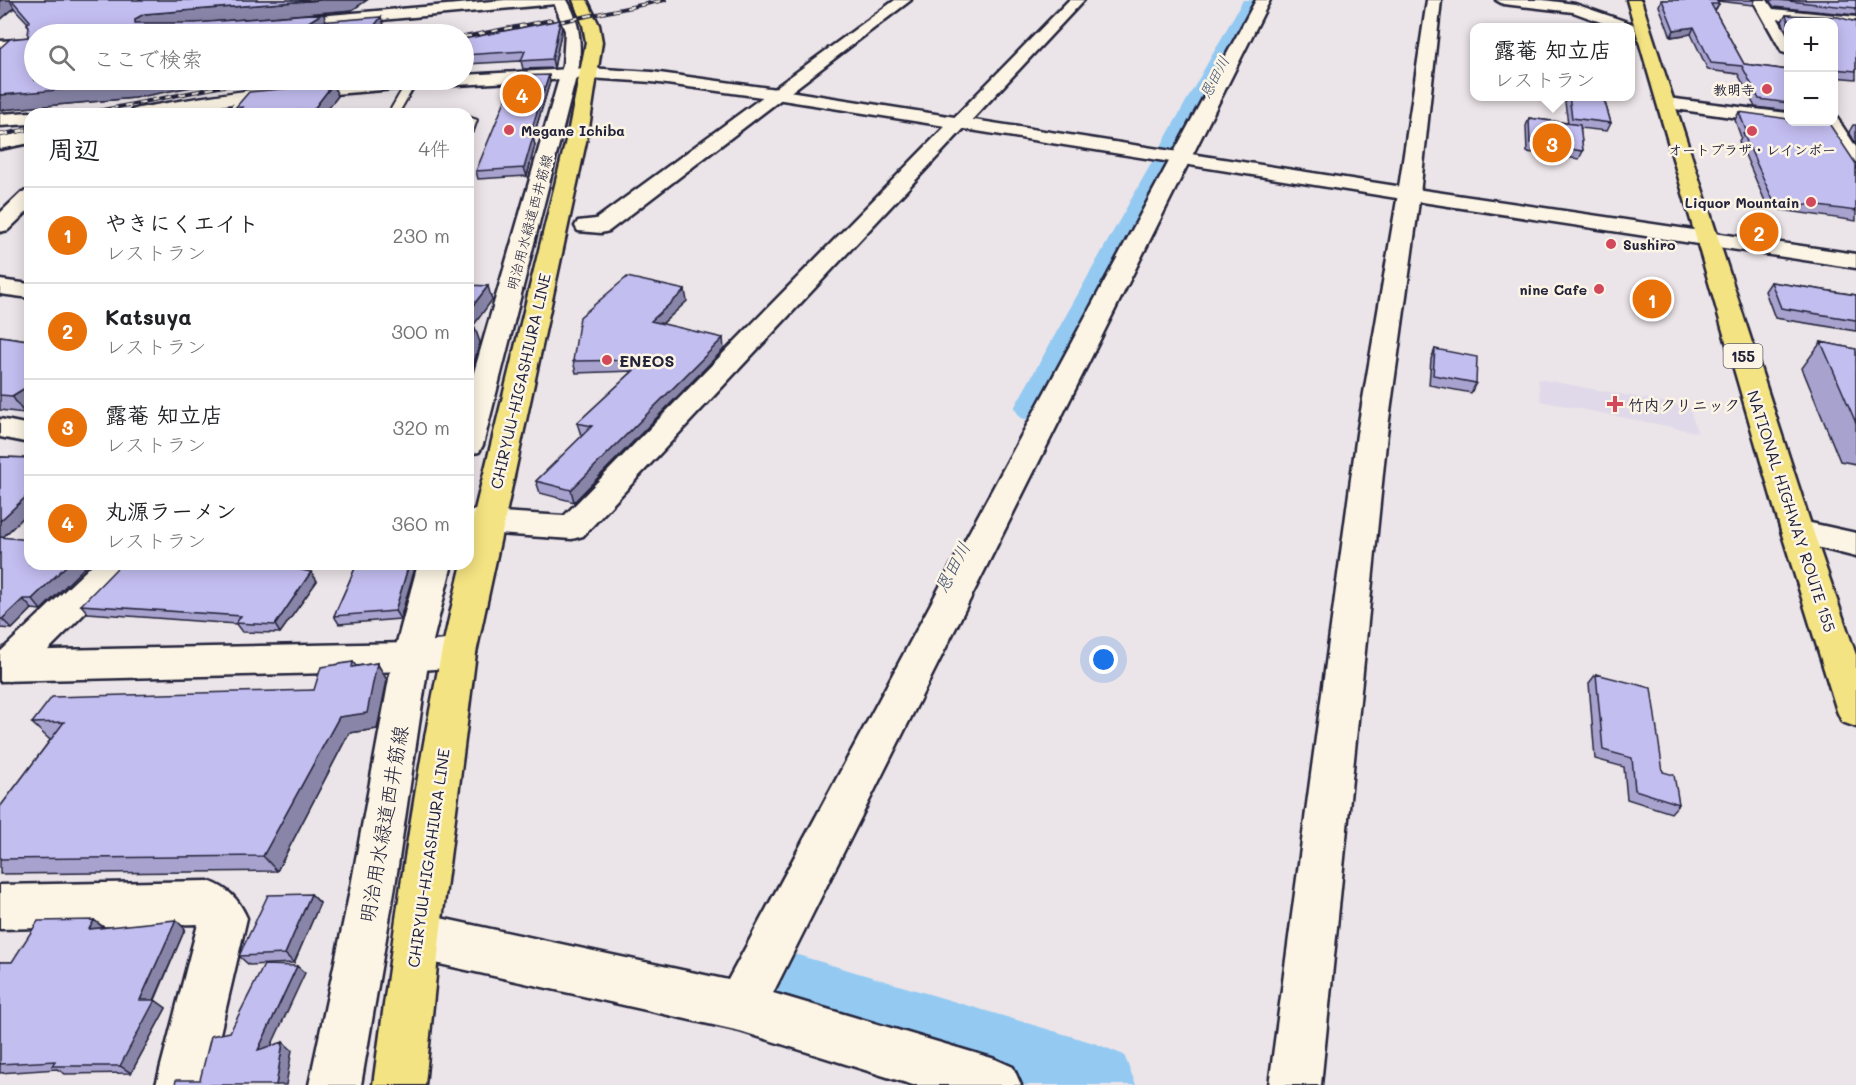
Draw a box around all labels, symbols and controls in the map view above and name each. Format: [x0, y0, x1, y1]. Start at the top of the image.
map controls [1784, 18, 1838, 126]
button: + [1784, 18, 1838, 72]
popup [1470, 23, 1635, 101]
search box [24, 24, 474, 90]
text: 露菴 知立店 [1494, 35, 1611, 64]
icon: search [45, 41, 78, 74]
text: ここで検索 [93, 44, 203, 73]
water label: 恩田川 [1195, 52, 1233, 102]
text: レストラン [1494, 66, 1595, 92]
pin: 4 [502, 72, 542, 116]
button: − [1784, 72, 1838, 126]
place label: 教明寺 [1713, 80, 1755, 99]
marker: 教明寺 [1760, 82, 1774, 96]
pin: 3 [1532, 120, 1572, 166]
place label: Megane Ichiba [521, 121, 625, 140]
marker: Megane Ichiba [502, 123, 516, 137]
marker: オートプラザ・レインボー [1745, 124, 1759, 138]
text: 周辺 [48, 132, 100, 166]
text: 4件 [418, 135, 450, 161]
place label: オートプラザ・レインボー [1668, 140, 1836, 159]
street label: 明治用水緑道西井筋線 [502, 152, 556, 292]
place label: Liquor Mountain [1685, 193, 1799, 212]
marker: Liquor Mountain [1804, 195, 1818, 209]
text: やきにくエイト [105, 208, 259, 237]
pin: 2 [1740, 210, 1778, 254]
text: 1 [63, 222, 72, 248]
text: 230 m [392, 222, 450, 248]
place label: Sushiro [1623, 235, 1676, 254]
marker: Sushiro [1604, 237, 1618, 251]
text: レストラン [105, 239, 207, 265]
street label: CHIRYUU-HIGASHIURA LINE [485, 271, 555, 491]
pin: 1 [1632, 276, 1672, 322]
place label: nine Cafe [1519, 280, 1587, 299]
marker: nine Cafe [1592, 282, 1606, 296]
text: Katsuya [105, 302, 192, 331]
text: 2 [62, 318, 73, 344]
text: 300 m [391, 318, 450, 344]
text: レストラン [105, 333, 207, 359]
road number: 155 [1724, 344, 1762, 368]
place label: ENEOS [619, 350, 675, 371]
marker: ENEOS [600, 353, 614, 367]
street label: NATIONAL HIGHWAY ROUTE 155 [1743, 387, 1841, 635]
place label: 竹内クリニック [1628, 394, 1740, 415]
marker: 竹内クリニック [1606, 395, 1624, 413]
text: 露菴 知立店 [105, 400, 223, 429]
text: 3 [62, 414, 74, 440]
text: 320 m [392, 414, 450, 440]
text: レストラン [105, 431, 207, 457]
text: 丸源ラーメン [105, 496, 237, 525]
text: 4 [61, 510, 74, 536]
text: 360 m [392, 510, 450, 536]
text: レストラン [105, 527, 207, 553]
water label: 恩田川 [929, 538, 975, 596]
your location [1089, 645, 1118, 674]
street label: 明治用水緑道西井筋線 [353, 723, 413, 925]
street label: CHIRYUU-HIGASHIURA LINE [402, 747, 454, 969]

